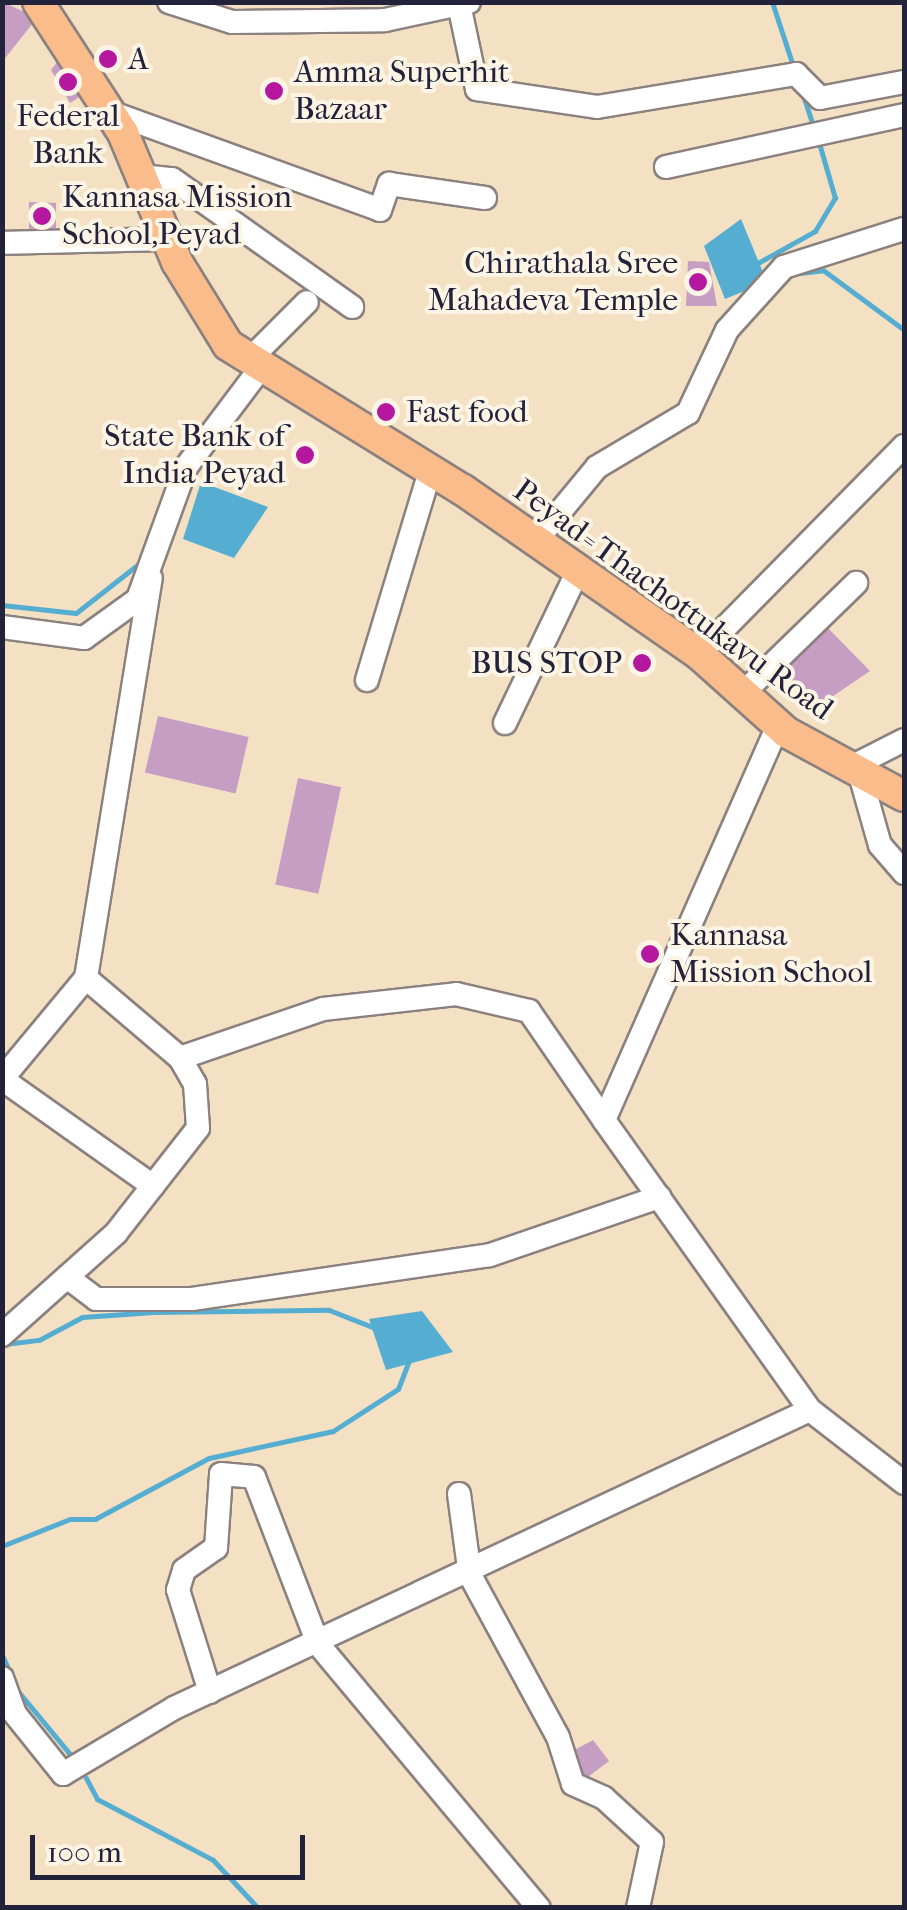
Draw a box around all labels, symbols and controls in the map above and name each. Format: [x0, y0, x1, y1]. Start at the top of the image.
place label: A [128, 40, 149, 78]
marker: A [97, 48, 119, 70]
place label: Amma Superhit Bazaar [294, 54, 509, 129]
marker: Federal Bank [57, 71, 79, 93]
marker: Amma Superhit Bazaar [263, 80, 285, 102]
place label: Federal Bank [16, 98, 120, 173]
place label: Kannasa Mission School,Peyad [62, 179, 292, 254]
marker: Kannasa Mission School,Peyad [31, 205, 53, 227]
place label: Chirathala Sree Mahadeva Temple [428, 245, 678, 320]
marker: Chirathala Sree Mahadeva Temple [687, 271, 709, 293]
place label: Fast food [406, 393, 528, 431]
marker: Fast food [375, 401, 397, 423]
place label: State Bank of India Peyad [104, 418, 285, 493]
marker: State Bank of India Peyad [294, 444, 316, 466]
street label: Peyad=Thachottukavu Road [506, 471, 840, 729]
place label: BUS STOP [471, 644, 622, 682]
marker: BUS STOP [631, 652, 653, 674]
place label: Kannasa Mission School [670, 917, 872, 992]
marker: Kannasa Mission School [639, 943, 661, 965]
scale bar [35, 1815, 310, 1877]
text: 100 m [47, 1835, 122, 1870]

